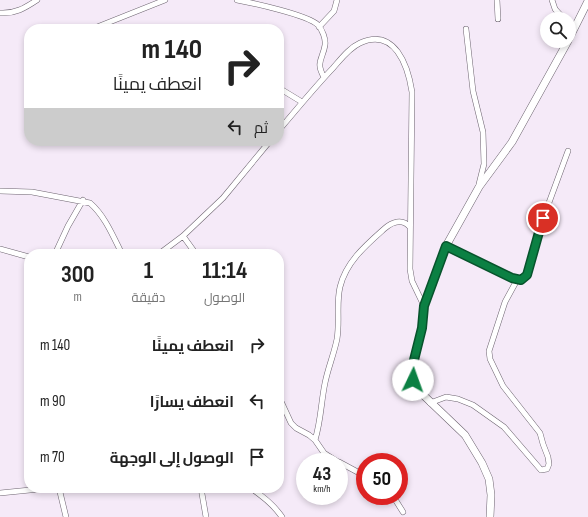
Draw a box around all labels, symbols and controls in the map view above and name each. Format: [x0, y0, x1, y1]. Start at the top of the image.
map controls [540, 12, 576, 48]
button: search [540, 12, 576, 48]
text: 140 m [141, 33, 202, 66]
icon: right [216, 40, 268, 92]
text: انعطف يمينًا [113, 74, 202, 95]
icon: left [224, 116, 246, 138]
text: ثم [254, 119, 268, 138]
pin [526, 201, 560, 235]
icon: arrive [532, 207, 554, 229]
text: 1 [144, 256, 153, 285]
text: 11:14 [202, 256, 247, 285]
text: 300 [61, 260, 95, 289]
text: m [74, 289, 82, 305]
text: دقيقة [131, 290, 165, 306]
text: الوصول [204, 290, 245, 306]
icon: right [246, 334, 268, 356]
text: 140 m [40, 336, 70, 355]
text: انعطف يمينًا [152, 337, 234, 356]
position arrow [392, 359, 434, 401]
icon: left [246, 390, 268, 412]
text: 90 m [40, 392, 65, 411]
text: انعطف يسارًا [150, 393, 234, 412]
icon: arrive [246, 446, 268, 468]
text: 70 m [40, 448, 65, 467]
text: الوصول إلى الوجهة [110, 449, 234, 468]
speed limit sign: 50 [356, 453, 408, 505]
text: 43 [313, 462, 331, 486]
text: km/h [313, 483, 331, 495]

